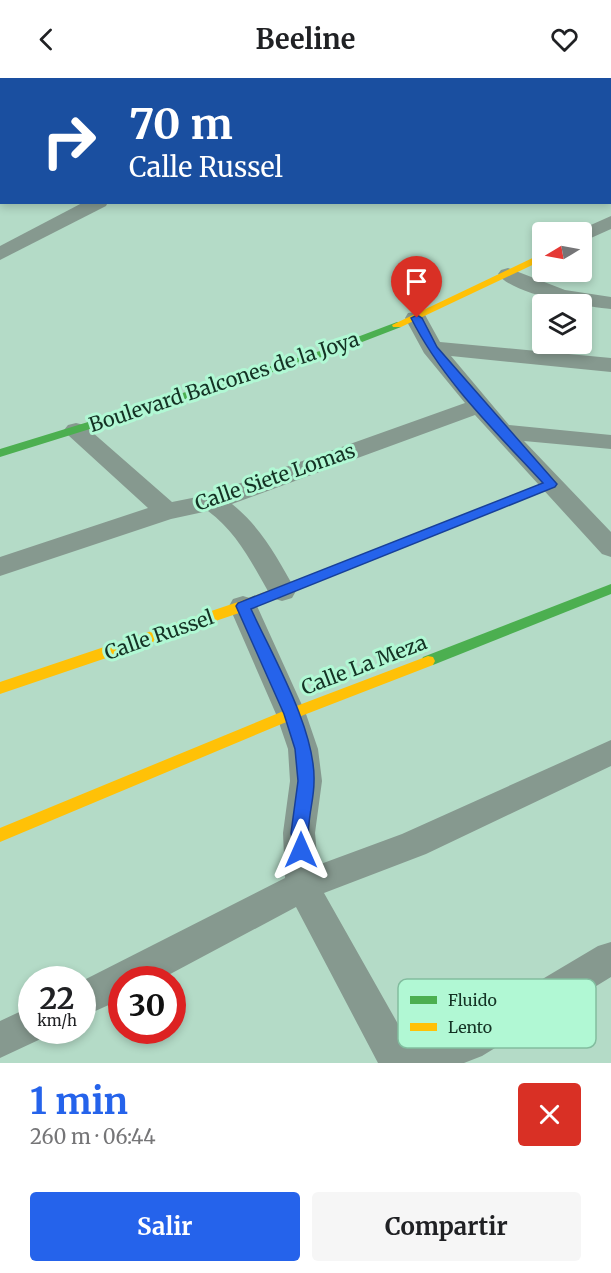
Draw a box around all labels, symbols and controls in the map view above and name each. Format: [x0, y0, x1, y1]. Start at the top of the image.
text: Beeline [256, 22, 355, 56]
icon: back [30, 23, 63, 56]
icon: heart [548, 23, 581, 56]
text: 70 m [129, 98, 233, 150]
icon: right [30, 102, 108, 180]
text: Calle Russel [129, 150, 283, 184]
north arrow [532, 222, 592, 282]
map controls [532, 222, 592, 354]
pin [391, 256, 442, 318]
icon: arrive [400, 265, 433, 298]
button: layers [532, 294, 592, 354]
street label: Boulevard Balcones de la Joya [86, 326, 362, 437]
street label: Calle Siete Lomas [192, 437, 358, 516]
street label: Calle Russel [101, 604, 217, 665]
street label: Calle La Meza [298, 629, 430, 700]
position arrow [269, 818, 333, 882]
speed limit sign: 30 [108, 966, 186, 1044]
text: 22 [40, 979, 74, 1017]
legend [398, 979, 596, 1048]
text: Fluido [448, 990, 497, 1010]
text: km/h [37, 1011, 77, 1030]
text: Lento [448, 1017, 492, 1037]
text: 1 min [30, 1079, 128, 1124]
button: close [518, 1083, 581, 1146]
text: 260 m · 06:44 [30, 1124, 156, 1149]
button: Salir [30, 1192, 300, 1261]
button: Compartir [312, 1192, 581, 1261]

